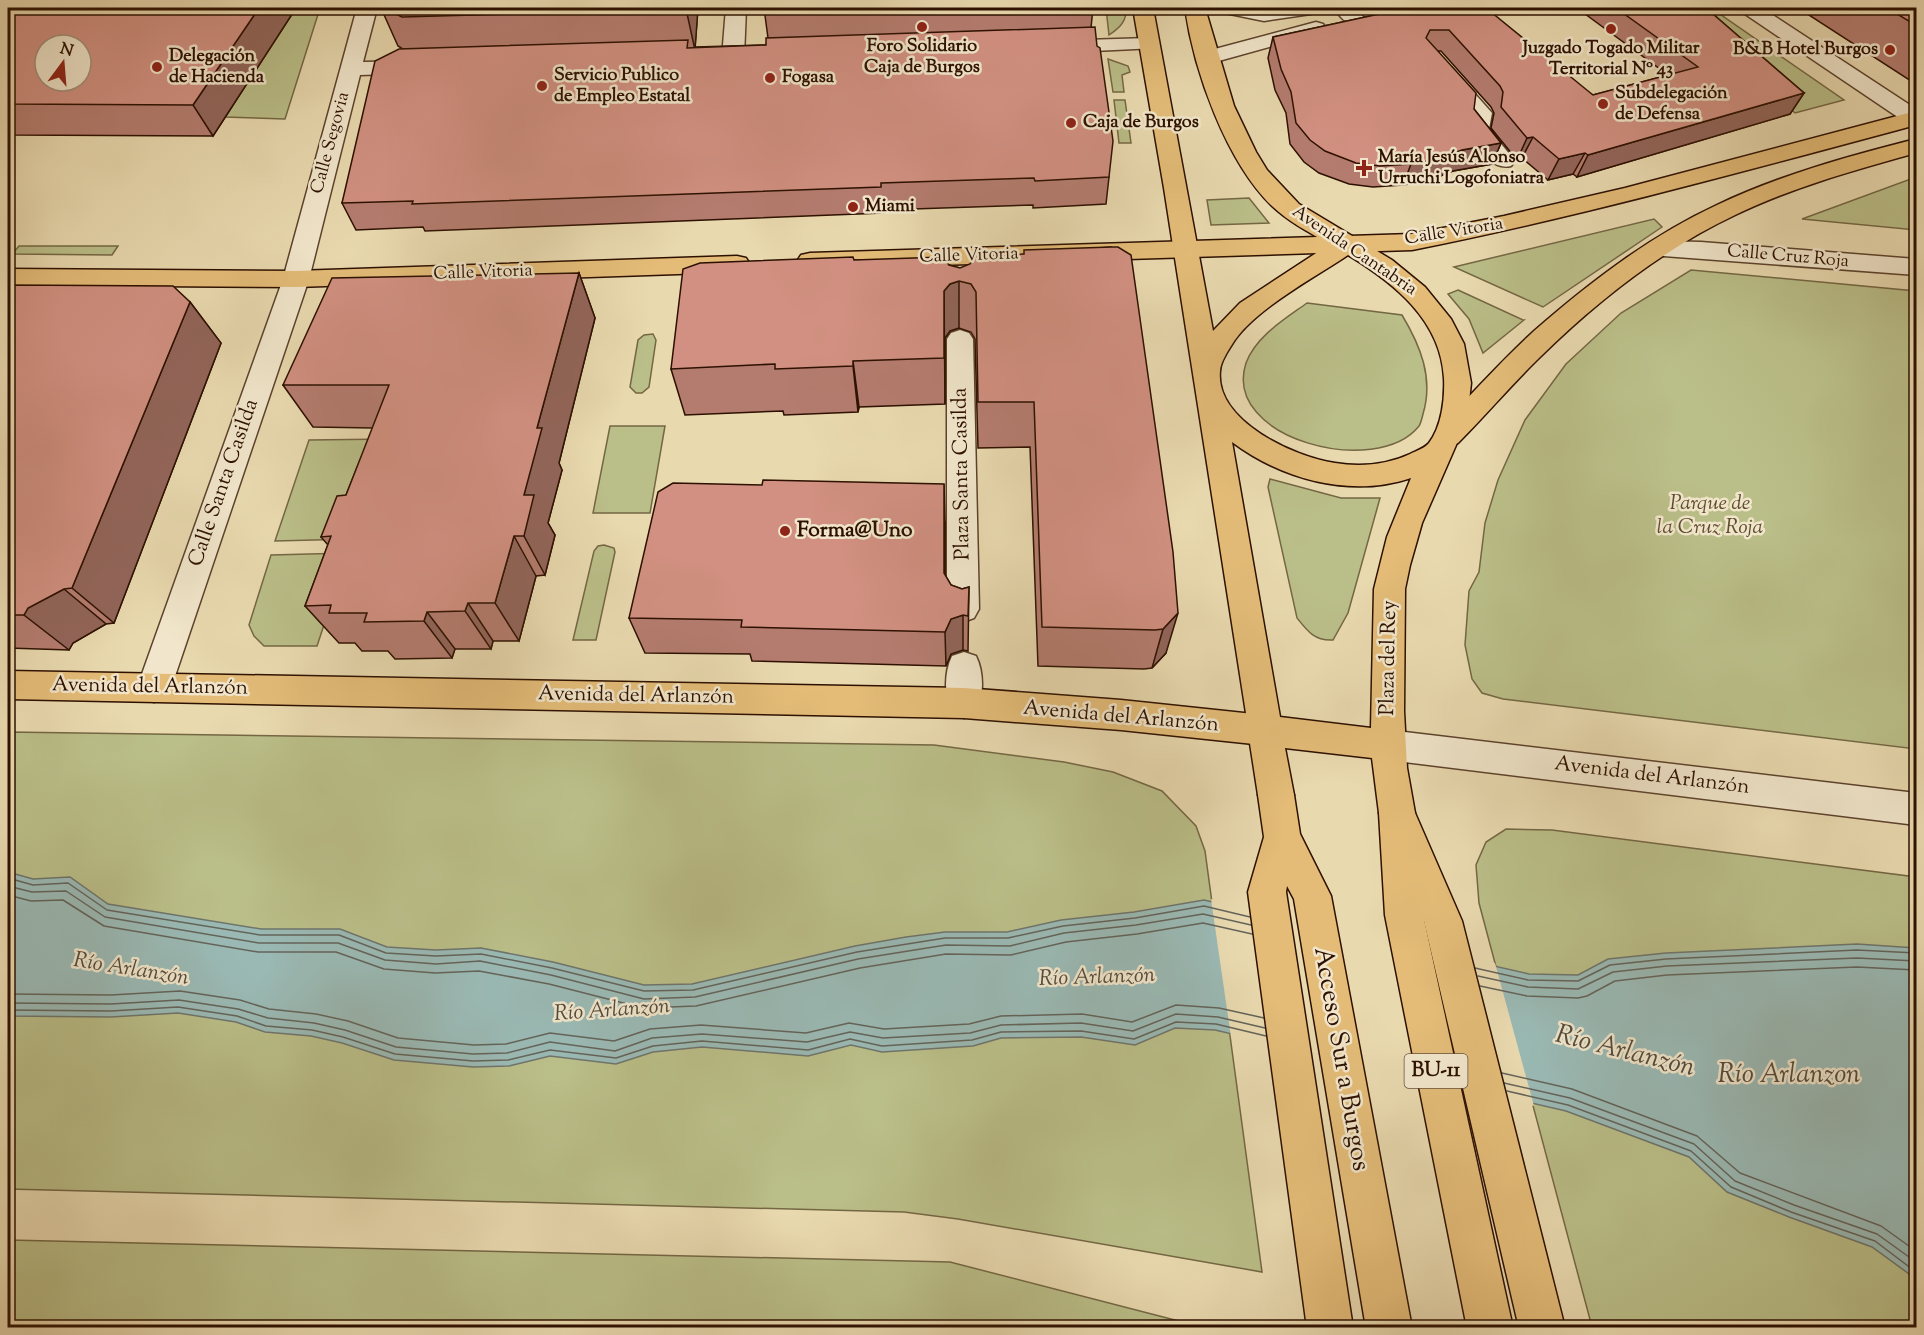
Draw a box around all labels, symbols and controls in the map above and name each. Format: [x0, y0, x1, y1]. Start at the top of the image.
marker: Foro Solidario Caja de Burgos [915, 20, 929, 34]
marker: Juzgado Togado Militar Territorial Nº 43 [1604, 22, 1618, 36]
north arrow [33, 33, 93, 93]
place label: Foro Solidario Caja de Burgos [864, 34, 980, 81]
place label: Juzgado Togado Militar Territorial Nº 43 [1521, 36, 1700, 83]
place label: B&B Hotel Burgos [1733, 37, 1878, 63]
text: N [57, 38, 76, 64]
marker: B&B Hotel Burgos [1883, 43, 1897, 57]
place label: Delegación de Hacienda [169, 44, 265, 91]
marker: Delegación de Hacienda [150, 60, 164, 74]
place label: Servicio Publico de Empleo Estatal [554, 63, 691, 110]
place label: Fogasa [782, 65, 835, 91]
marker: Fogasa [763, 71, 777, 85]
marker: Servicio Publico de Empleo Estatal [535, 79, 549, 93]
place label: Subdelegación de Defensa [1615, 81, 1728, 128]
street label: Calle Segovia [305, 89, 357, 197]
marker: Subdelegación de Defensa [1596, 97, 1610, 111]
place label: Caja de Burgos [1083, 110, 1199, 136]
marker: Caja de Burgos [1064, 116, 1078, 130]
place label: María Jesús Alonso Urruchi Logofoniatra [1378, 145, 1545, 192]
marker: María Jesús Alonso Urruchi Logofoniatra [1355, 159, 1373, 177]
place label: Miami [865, 194, 916, 220]
street label: Avenida Cantabria [1286, 199, 1422, 303]
marker: Miami [846, 200, 860, 214]
street label: Calle Vitoria [1403, 211, 1505, 253]
street label: Calle Cruz Roja [1726, 239, 1850, 275]
street label: Calle Vitoria [919, 241, 1019, 271]
street label: Calle Vitoria [433, 258, 533, 288]
street label: Plaza Santa Casilda [945, 387, 979, 561]
street label: Calle Santa Casilda [181, 395, 267, 571]
park label: Parque de la Cruz Roja [1657, 489, 1763, 543]
place label: Forma@Uno [797, 516, 913, 546]
marker: Forma@Uno [778, 524, 792, 538]
street label: Plaza del Rey [1373, 599, 1405, 716]
street label: Avenida del Arlanzón [52, 670, 248, 704]
street label: Avenida del Arlanzón [538, 679, 734, 713]
street label: Avenida del Arlanzón [1022, 694, 1220, 740]
street label: Avenida del Arlanzón [1553, 749, 1751, 803]
street label: Acceso Sur a Burgos [1303, 944, 1379, 1174]
water label: Río Arlanzón [71, 945, 191, 995]
water label: Río Arlanzón [1038, 960, 1156, 996]
water label: Río Arlanzón [553, 991, 671, 1031]
water label: Río Arlanzón [1551, 1016, 1699, 1088]
road number: BU-11 [1404, 1054, 1468, 1088]
water label: Río Arlanzon [1718, 1056, 1860, 1095]

